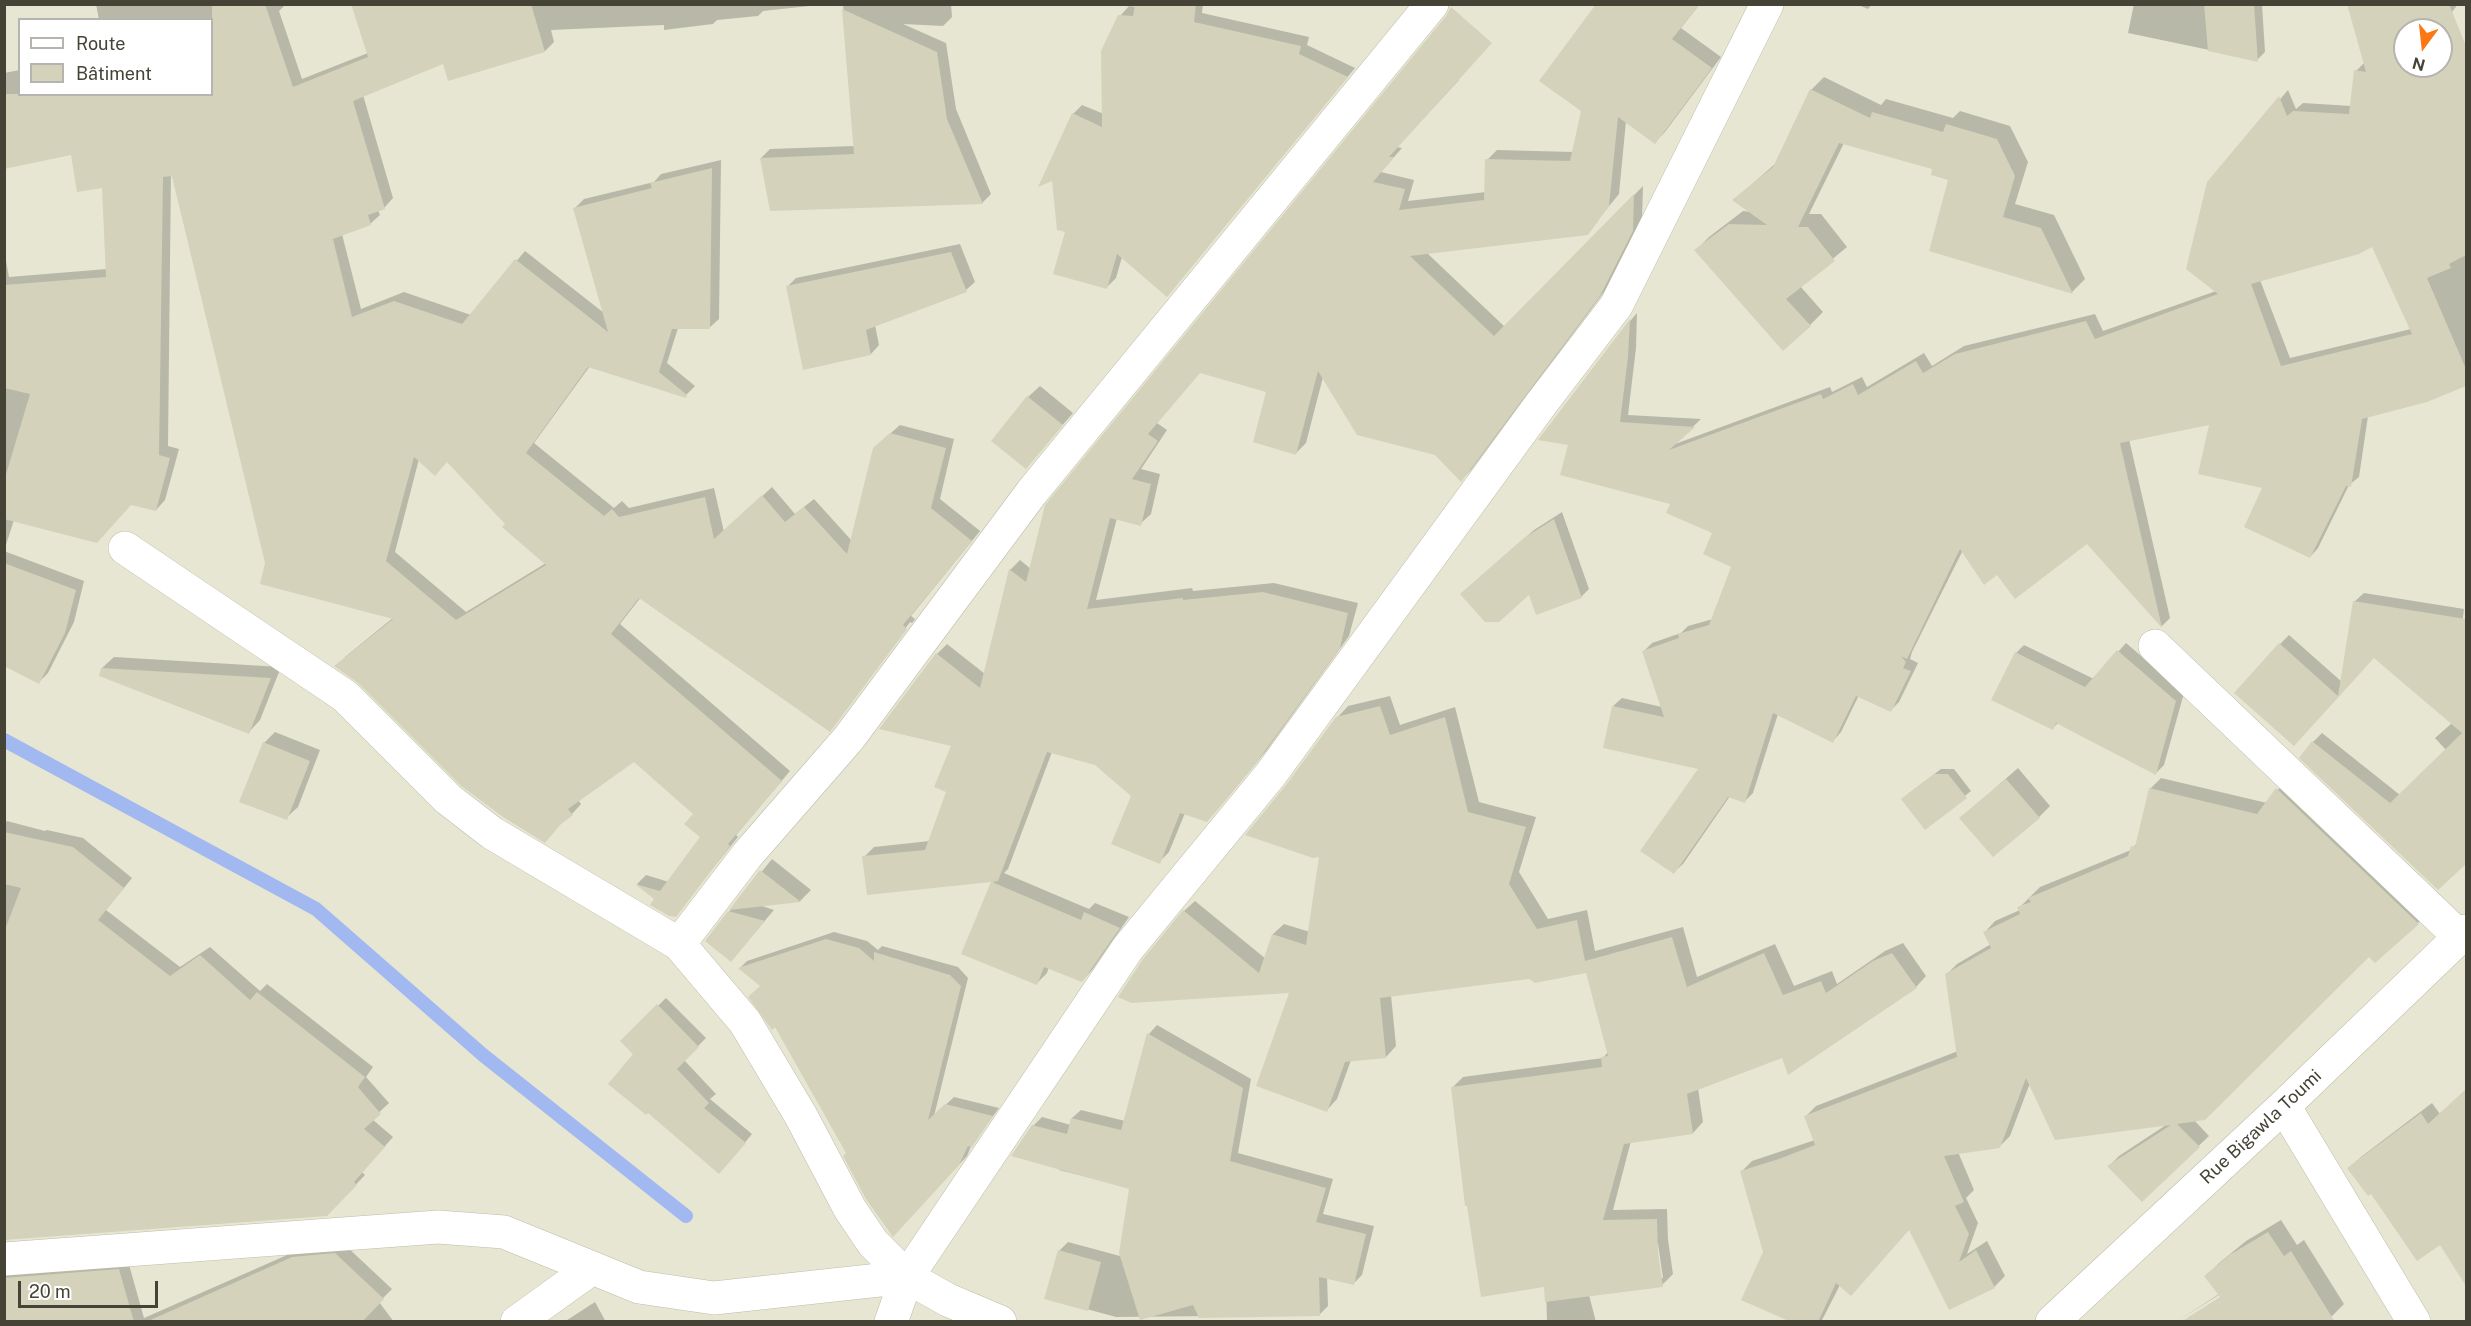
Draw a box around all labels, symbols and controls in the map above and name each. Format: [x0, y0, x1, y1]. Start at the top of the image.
legend [18, 18, 213, 96]
north arrow [2393, 18, 2453, 78]
text: Route [76, 33, 125, 54]
text: N [2410, 53, 2427, 75]
text: Bâtiment [76, 63, 152, 84]
street label: Rue Bigawla Toumi [2196, 1065, 2326, 1189]
scale bar [21, 1269, 160, 1307]
text: 20 m [29, 1281, 71, 1302]

